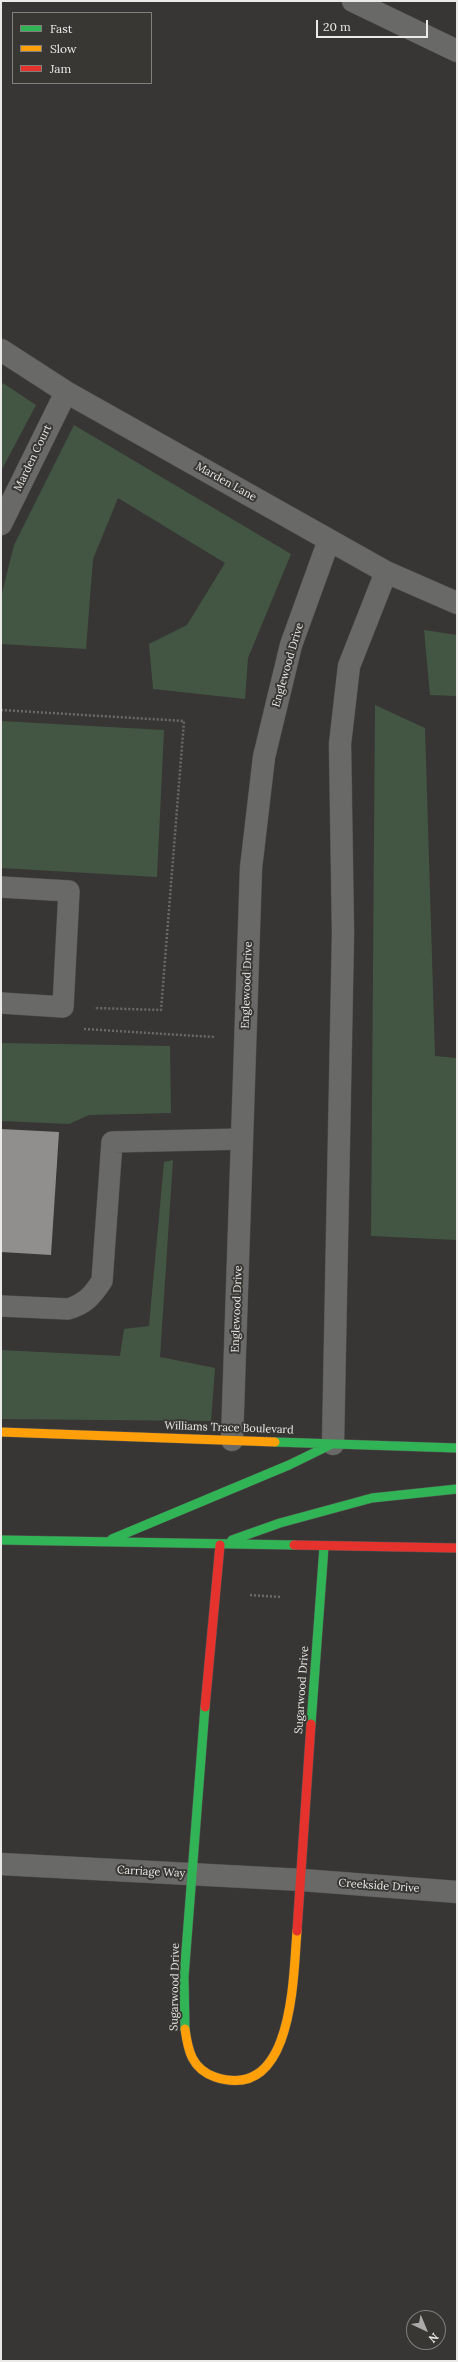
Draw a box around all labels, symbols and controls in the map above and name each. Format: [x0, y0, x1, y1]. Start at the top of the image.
legend [12, 12, 152, 84]
scale bar [318, 12, 430, 38]
text: 20 m [323, 19, 351, 34]
text: Fast [50, 21, 73, 36]
text: Slow [50, 41, 77, 56]
text: Jam [50, 61, 71, 76]
street label: Marden Court [11, 423, 55, 493]
street label: Marden Lane [193, 460, 259, 504]
street label: Englewood Drive [270, 621, 306, 709]
street label: Englewood Drive [239, 941, 255, 1029]
street label: Englewood Drive [229, 1265, 245, 1353]
street label: Williams Trace Boulevard [164, 1419, 294, 1437]
street label: Sugarwood Drive [292, 1646, 312, 1734]
street label: Carriage Way [116, 1864, 186, 1880]
street label: Creekside Drive [338, 1877, 420, 1895]
street label: Sugarwood Drive [168, 1943, 182, 2031]
north arrow [406, 2310, 446, 2350]
text: N [426, 2330, 442, 2346]

